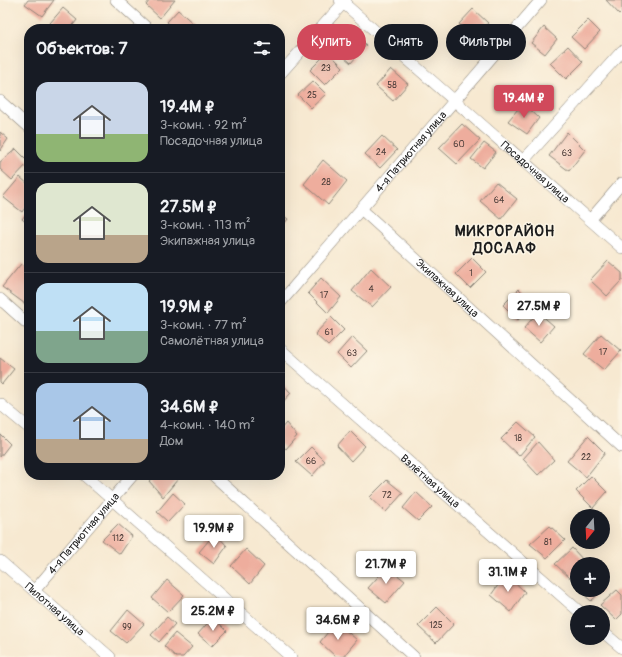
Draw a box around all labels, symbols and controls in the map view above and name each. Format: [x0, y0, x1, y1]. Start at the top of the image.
chip: Купить [297, 24, 366, 60]
chip: Снять [374, 24, 438, 60]
chip: Фильтры [446, 24, 526, 60]
icon: filters [251, 37, 273, 59]
text: Объектов: 7 [36, 38, 127, 59]
house number: 23 [321, 63, 331, 74]
house number: 58 [387, 80, 397, 91]
pin: 19.4M ₽ [487, 85, 561, 119]
house number: 25 [307, 90, 317, 101]
text: 19.4M ₽ [503, 90, 545, 106]
text: 19.4M ₽ [160, 96, 215, 117]
icon: home [68, 98, 116, 146]
street label: 4-я Патриотная улица [372, 109, 449, 195]
text: 3-комн. · 92 m² [160, 117, 247, 133]
text: Посадочная улица [160, 133, 263, 149]
street label: Посадочная улица [498, 138, 572, 206]
house number: 60 [453, 139, 465, 150]
house number: 24 [376, 147, 387, 158]
house number: 63 [562, 148, 572, 159]
house number: 28 [321, 177, 331, 188]
house number: 64 [494, 195, 505, 206]
text: 27.5M ₽ [160, 196, 218, 217]
icon: home [68, 199, 116, 247]
text: 3-комн. · 113 m² [160, 217, 250, 233]
district label: МИКРОРАЙОН ДОСААФ [455, 222, 555, 258]
text: Экипажная улица [160, 233, 255, 249]
street label: Экипажная улица [413, 256, 481, 320]
house number: 1 [469, 268, 473, 279]
house number: 4 [368, 284, 374, 295]
house number: 17 [320, 290, 328, 301]
pin: 27.5M ₽ [502, 293, 576, 327]
text: 19.9M ₽ [160, 296, 214, 317]
text: 27.5M ₽ [517, 298, 561, 314]
icon: home [68, 299, 116, 347]
text: 3-комн. · 77 m² [160, 317, 247, 333]
house number: 61 [325, 327, 333, 338]
text: Самолётная улица [160, 333, 264, 349]
house number: 17 [599, 347, 607, 358]
house number: 63 [347, 348, 357, 359]
text: 34.6M ₽ [160, 396, 219, 417]
icon: home [68, 399, 116, 447]
text: 4-комн. · 140 m² [160, 417, 255, 433]
text: Дом [160, 433, 183, 449]
house number: 18 [514, 433, 522, 444]
street label: Взлётная улица [398, 452, 462, 511]
house number: 22 [581, 452, 591, 463]
house number: 66 [306, 456, 316, 467]
street label: 4-я Патриотная улица [45, 490, 122, 577]
house number: 72 [382, 490, 392, 501]
north arrow [570, 509, 610, 549]
map controls [570, 509, 610, 645]
pin: 19.9M ₽ [177, 515, 251, 549]
text: 19.9M ₽ [193, 520, 235, 536]
house number: 112 [112, 533, 124, 544]
house number: 81 [544, 537, 552, 548]
pin: 21.7M ₽ [349, 551, 423, 585]
text: 21.7M ₽ [365, 556, 407, 572]
button: + [570, 557, 610, 597]
pin: 31.1M ₽ [471, 559, 545, 593]
text: 31.1M ₽ [488, 564, 528, 580]
street label: Пилотная улица [22, 580, 87, 639]
pin: 25.2M ₽ [176, 598, 250, 632]
text: 25.2M ₽ [191, 603, 235, 619]
button: − [570, 605, 610, 645]
pin: 34.6M ₽ [301, 607, 375, 641]
text: 34.6M ₽ [315, 612, 361, 628]
house number: 125 [429, 620, 443, 631]
house number: 99 [122, 622, 132, 633]

